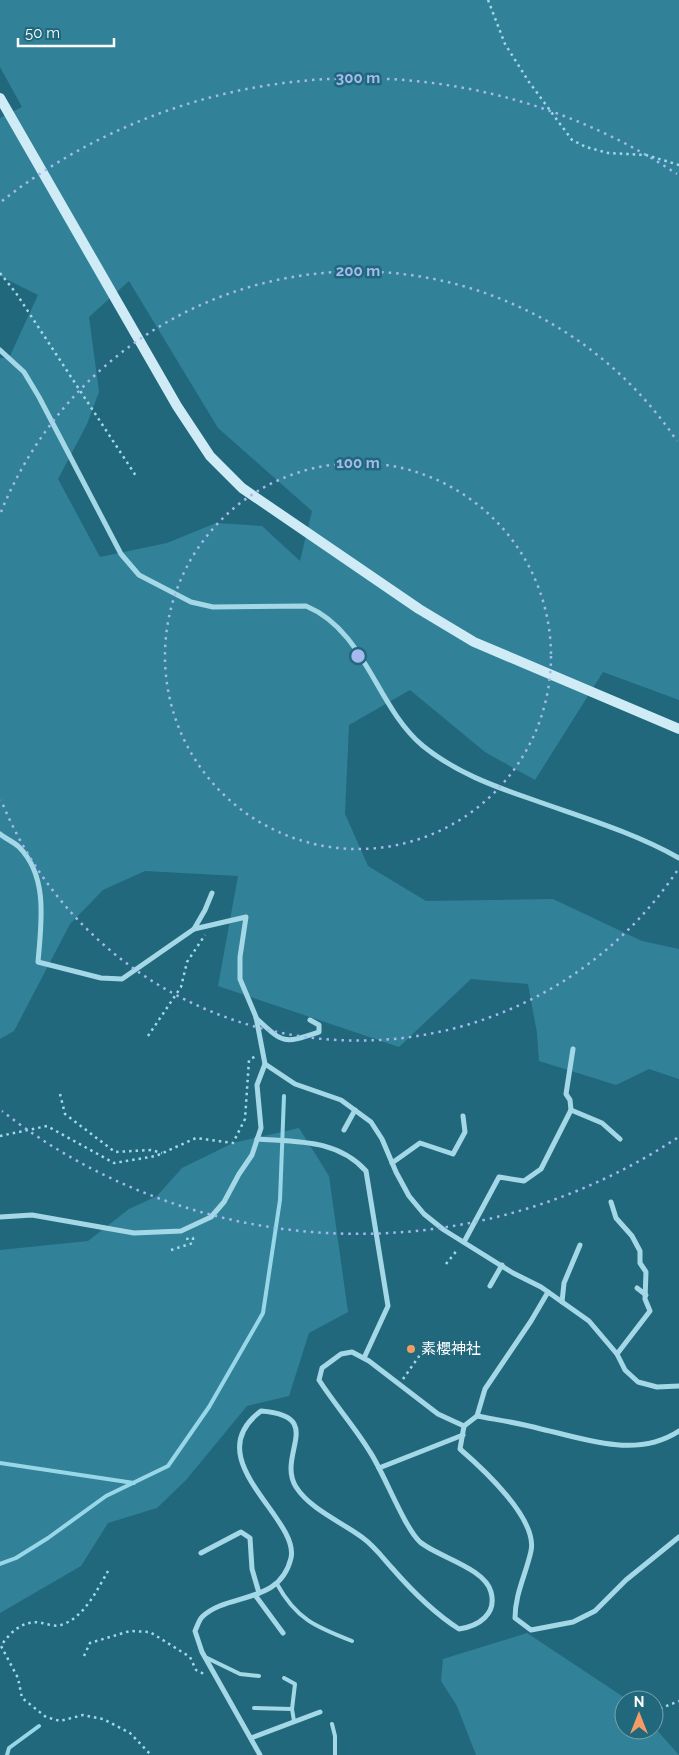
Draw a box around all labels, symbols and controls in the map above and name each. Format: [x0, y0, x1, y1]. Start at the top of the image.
scale bar [18, 15, 114, 47]
text: 50 m [25, 24, 60, 42]
text: 300 m [336, 69, 380, 87]
text: 200 m [336, 262, 380, 280]
text: 100 m [336, 454, 380, 472]
centre of rings [349, 647, 367, 665]
place label: 素櫻神社 [421, 1340, 481, 1358]
marker: 素櫻神社 [405, 1343, 417, 1355]
north arrow [614, 1690, 664, 1740]
text: N [634, 1694, 644, 1710]

